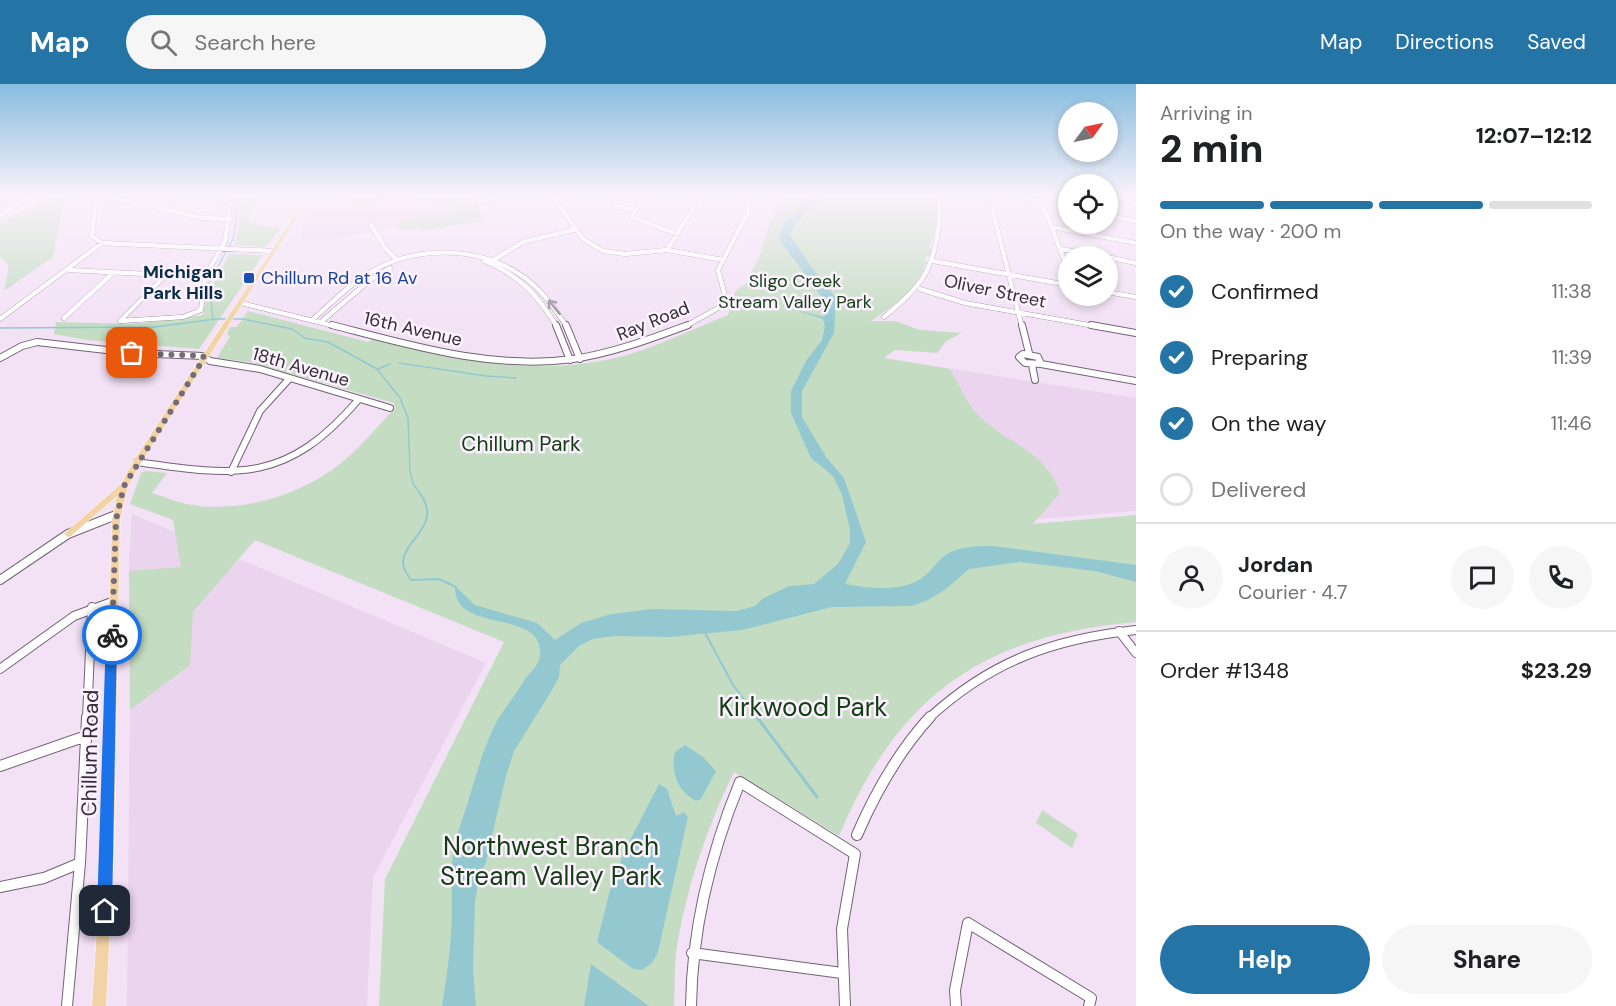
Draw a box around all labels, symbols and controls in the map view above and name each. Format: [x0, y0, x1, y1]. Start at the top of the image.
search box [126, 15, 546, 69]
text: Map [30, 24, 90, 61]
icon: search [147, 26, 180, 59]
text: Search here [195, 28, 316, 57]
text: Map [1320, 28, 1362, 56]
text: Directions [1395, 28, 1494, 56]
text: Saved [1527, 28, 1586, 56]
text: Arriving in [1160, 100, 1252, 126]
north arrow [1058, 102, 1118, 162]
map controls [1058, 102, 1118, 306]
text: 12:07–12:12 [1476, 121, 1592, 150]
text: 2 min [1160, 123, 1264, 174]
button: locate [1058, 174, 1118, 234]
text: On the way · 200 m [1160, 218, 1341, 244]
button: layers [1058, 246, 1118, 306]
district label: Michigan Park Hills [143, 260, 223, 305]
place label: Chillum Rd at 16 Av [261, 266, 418, 290]
street label: Oliver Street [942, 268, 1048, 314]
park label: Sligo Creek Stream Valley Park [718, 269, 872, 314]
marker: Chillum Rd at 16 Av [242, 271, 256, 285]
icon: check [1160, 275, 1193, 308]
text: Confirmed [1211, 277, 1319, 306]
text: 11:38 [1552, 278, 1592, 304]
street label: Ray Road [613, 296, 693, 346]
one-way arrow [548, 299, 561, 315]
street label: 16th Avenue [361, 306, 465, 352]
pin [106, 327, 157, 378]
icon: bag [115, 336, 148, 369]
icon: check [1160, 341, 1193, 374]
street label: 18th Avenue [250, 342, 352, 392]
text: Preparing [1211, 343, 1308, 372]
text: 11:39 [1552, 344, 1592, 370]
icon: check [1160, 407, 1193, 440]
text: On the way [1211, 409, 1326, 438]
text: 11:46 [1551, 410, 1592, 436]
park label: Chillum Park [461, 430, 581, 458]
text: Delivered [1211, 475, 1306, 504]
button: person [1160, 546, 1223, 609]
button: chat [1451, 546, 1514, 609]
button: phone [1529, 546, 1592, 609]
text: Jordan [1238, 550, 1313, 579]
text: Courier · 4.7 [1238, 579, 1347, 605]
courier [82, 605, 142, 665]
icon: bike [96, 619, 129, 652]
text: Order #1348 [1160, 656, 1289, 685]
text: $23.29 [1521, 656, 1592, 685]
street label: Chillum Road [75, 689, 105, 817]
park label: Kirkwood Park [719, 690, 887, 724]
park label: Northwest Branch Stream Valley Park [440, 829, 662, 893]
pin [79, 885, 130, 936]
icon: home [88, 894, 121, 927]
button: Help [1160, 925, 1370, 994]
button: Share [1382, 925, 1592, 994]

